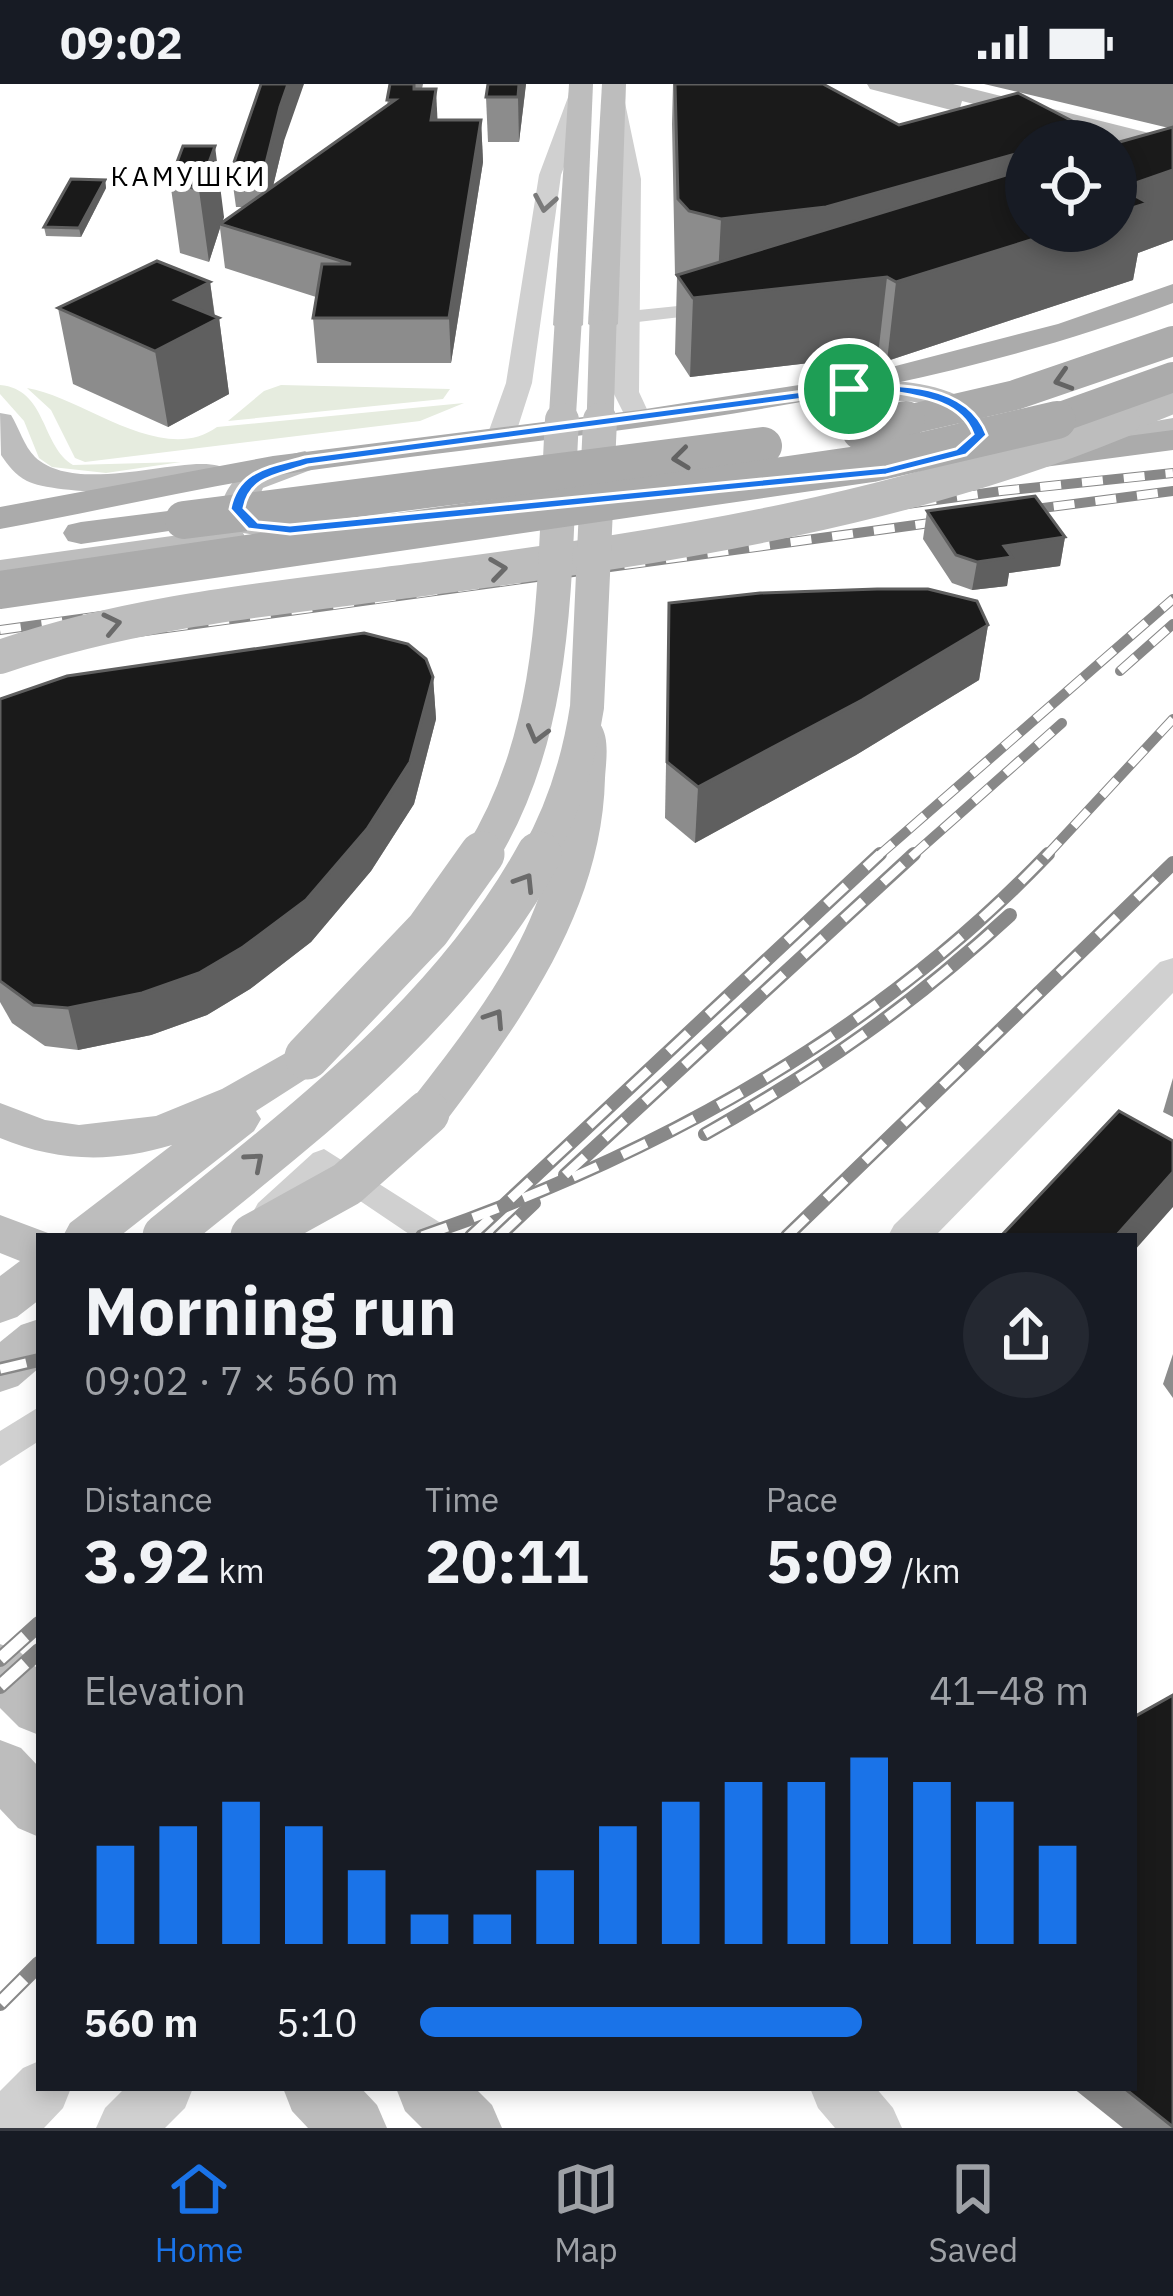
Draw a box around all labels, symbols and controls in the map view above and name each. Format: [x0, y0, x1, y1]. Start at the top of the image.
text: 09:02 [60, 13, 183, 71]
map controls [1005, 120, 1137, 252]
button: locate [1005, 120, 1137, 252]
district label: КАМУШКИ [111, 158, 267, 193]
one-way arrow [533, 193, 559, 213]
pin [798, 338, 900, 440]
icon: arrive [816, 356, 882, 422]
one-way arrow [1053, 366, 1074, 391]
one-way arrow [672, 444, 691, 470]
one-way arrow [488, 556, 508, 582]
one-way arrow [101, 612, 121, 638]
one-way arrow [526, 723, 551, 744]
one-way arrow [511, 873, 533, 895]
one-way arrow [481, 1009, 503, 1031]
one-way arrow [241, 1154, 263, 1175]
text: Morning run [84, 1267, 457, 1353]
button: share [963, 1272, 1089, 1398]
text: 09:02 · 7 × 560 m [84, 1355, 399, 1406]
text: Distance [84, 1478, 213, 1521]
text: Time [425, 1478, 499, 1521]
text: Pace [766, 1478, 838, 1521]
text: 3.92 [84, 1521, 211, 1600]
text: 20:11 [425, 1521, 589, 1600]
text: 5:09 [766, 1521, 894, 1600]
text: km [211, 1549, 265, 1592]
text: /km [894, 1549, 960, 1592]
text: Elevation [84, 1665, 246, 1716]
text: 41–48 m [929, 1665, 1089, 1716]
text: 560 m [84, 1997, 198, 2048]
text: 5:10 [276, 1997, 358, 2048]
tab: Home [155, 2156, 243, 2271]
tab: Map [553, 2156, 619, 2271]
tab: Saved [928, 2156, 1018, 2271]

